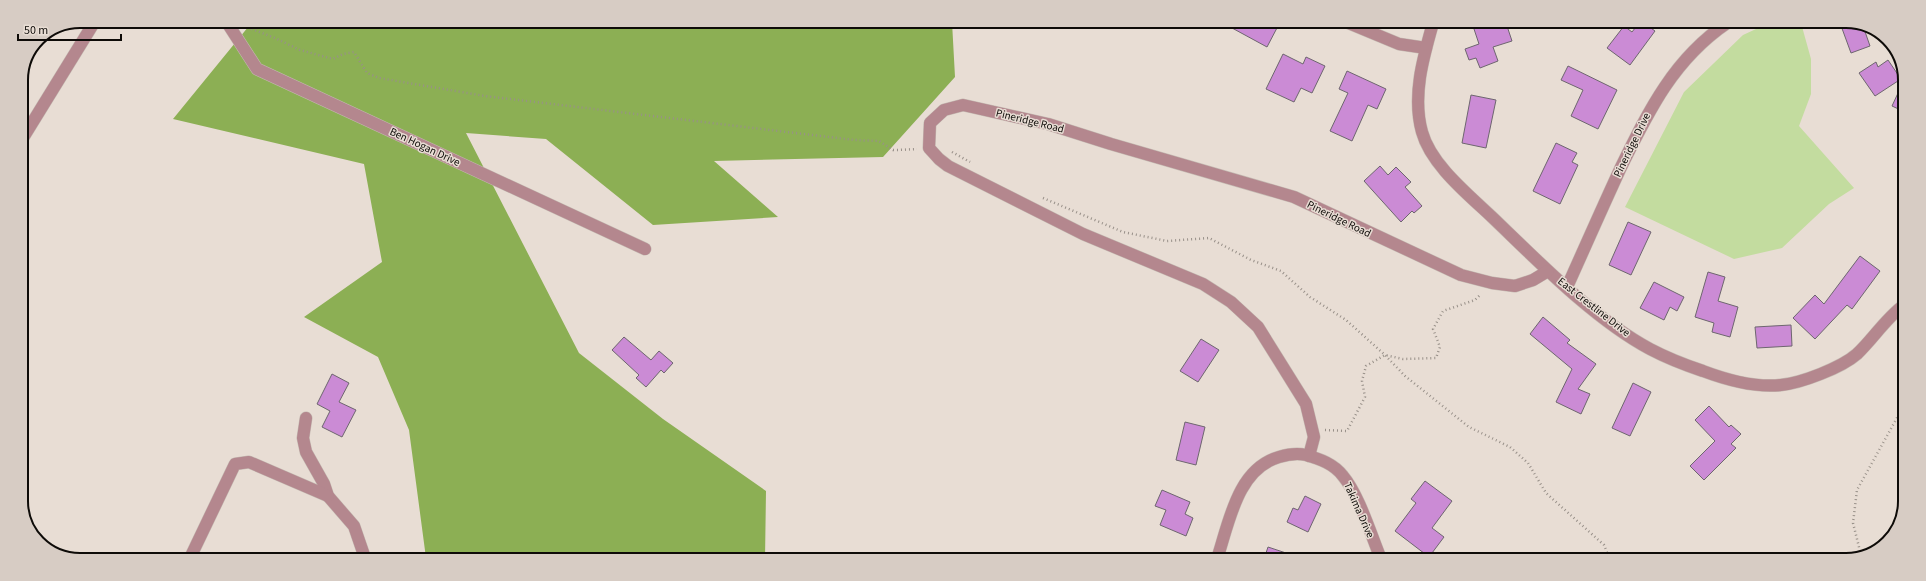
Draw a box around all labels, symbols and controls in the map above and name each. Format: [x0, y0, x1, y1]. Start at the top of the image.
scale bar [18, 16, 121, 42]
text: 50 m [24, 22, 48, 39]
street label: Pineridge Road [994, 105, 1066, 137]
street label: Pineridge Drive [1610, 110, 1654, 180]
street label: Ben Hogan Drive [387, 124, 463, 170]
street label: Pineridge Road [1304, 197, 1374, 241]
street label: East Crestline Drive [1555, 274, 1634, 340]
street label: Takima Drive [1340, 480, 1378, 541]

